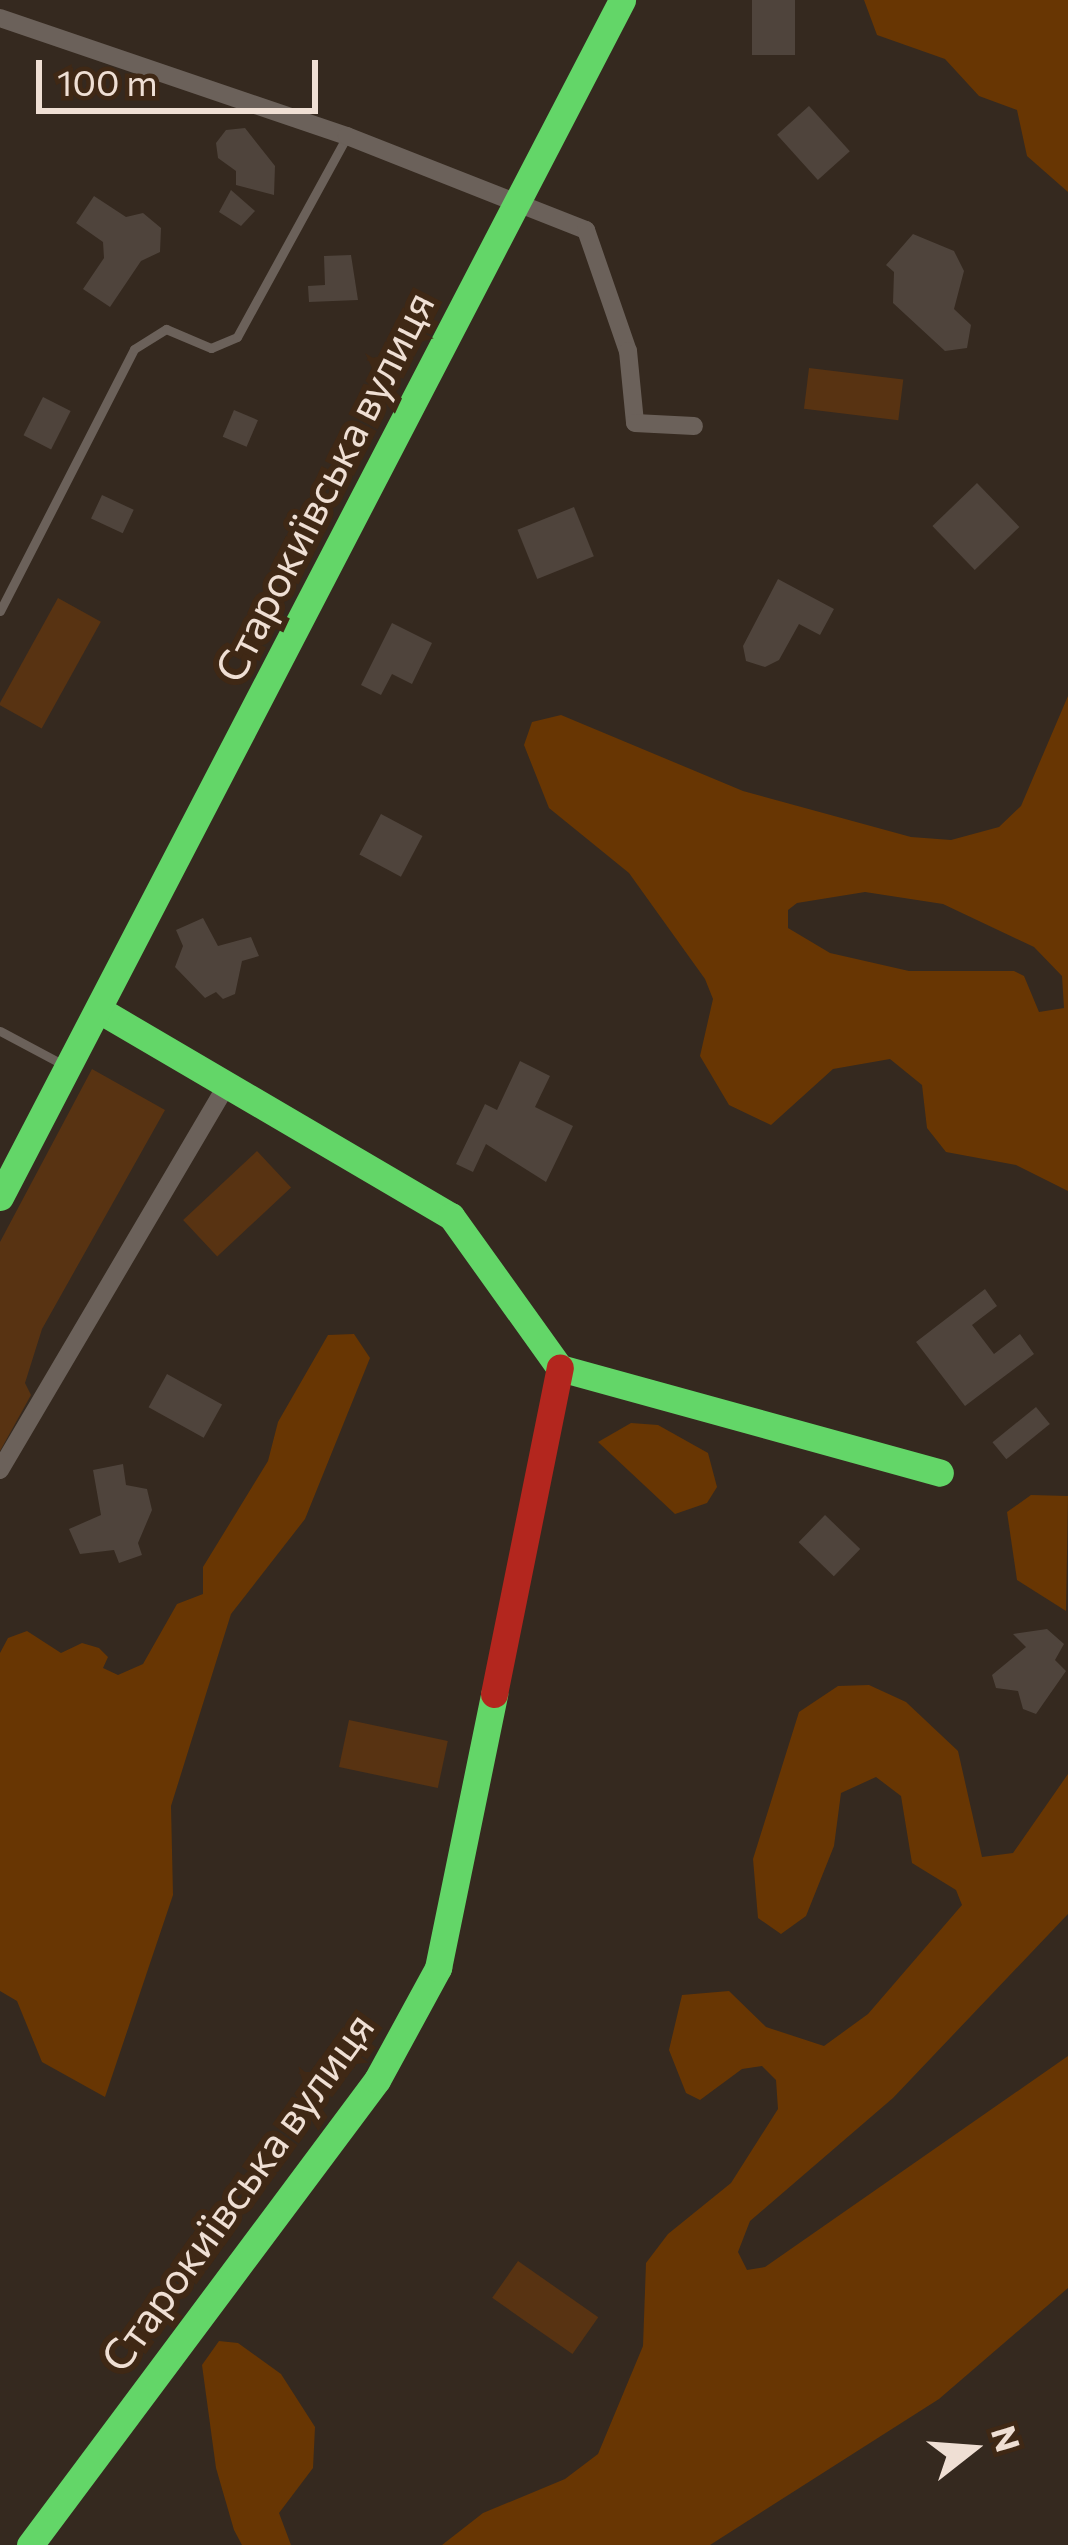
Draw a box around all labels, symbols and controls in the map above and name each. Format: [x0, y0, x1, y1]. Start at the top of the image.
scale bar [42, 36, 324, 110]
text: 100 m [57, 59, 158, 103]
street label: Старокиївська вулиця [203, 283, 443, 689]
street label: Старокиївська вулиця [89, 2002, 383, 2380]
north arrow [912, 2389, 1032, 2509]
text: N [984, 2421, 1030, 2456]

